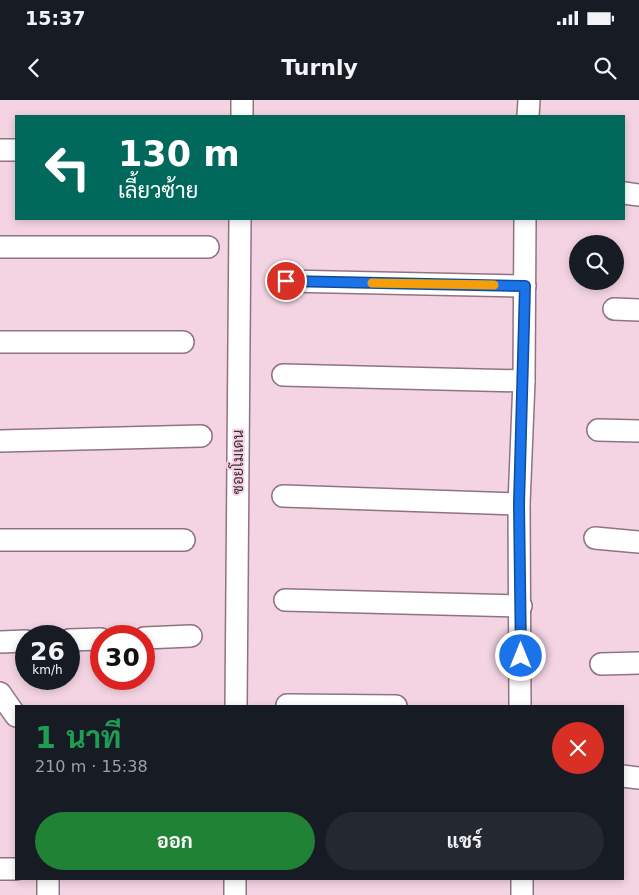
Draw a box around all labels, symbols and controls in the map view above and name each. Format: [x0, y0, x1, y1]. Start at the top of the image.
text: 15:37 [25, 7, 85, 29]
icon: back [20, 54, 48, 82]
icon: search [591, 54, 619, 82]
text: Turnly [281, 55, 358, 80]
text: 130 m [118, 134, 240, 174]
icon: left [35, 135, 100, 200]
text: เลี้ยวซ้าย [118, 178, 198, 203]
map controls [569, 235, 624, 290]
button: search [569, 235, 624, 290]
pin [265, 260, 307, 302]
icon: arrive [272, 267, 300, 295]
street label: ซอยโมเดน [228, 430, 247, 494]
speed limit sign: 30 [90, 625, 155, 690]
position arrow [494, 629, 546, 681]
text: 26 [30, 637, 65, 666]
text: km/h [32, 663, 63, 677]
text: 1 นาที [35, 720, 121, 755]
button: close [552, 722, 604, 774]
text: 210 m · 15:38 [35, 757, 148, 776]
button: ออก [35, 812, 315, 870]
button: แชร์ [325, 812, 604, 870]

